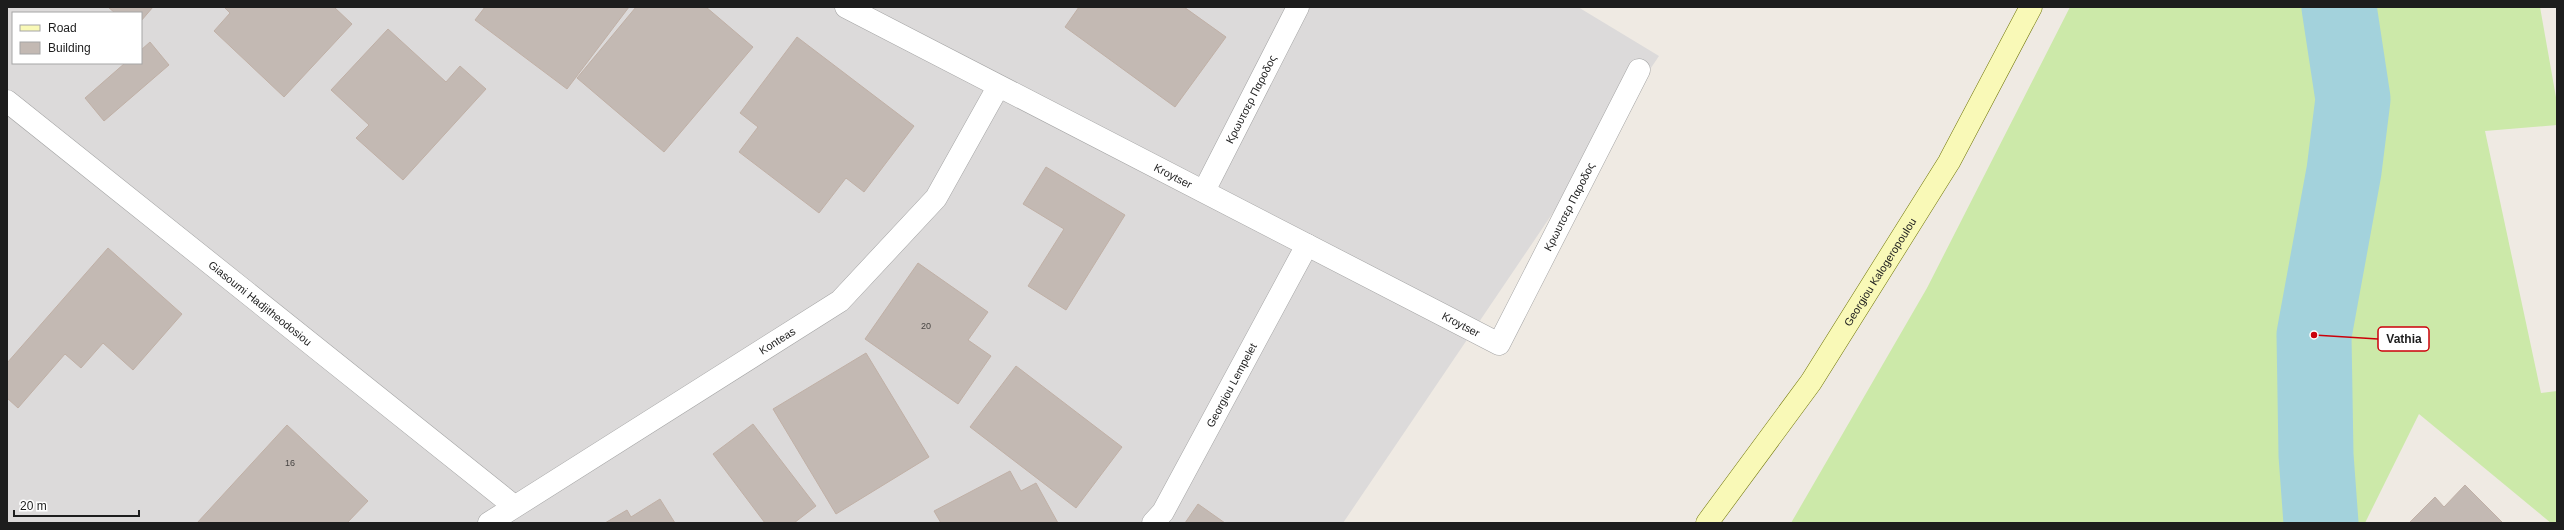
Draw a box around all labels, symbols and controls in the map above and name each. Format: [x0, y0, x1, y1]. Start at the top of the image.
legend [12, 12, 142, 64]
text: Road [48, 21, 77, 35]
text: Building [48, 41, 91, 55]
street label: Κρωυτσερ Παροδος [1223, 53, 1278, 146]
street label: Κρωυτσερ Παροδος [1542, 160, 1597, 253]
street label: Kroytser [1152, 161, 1194, 191]
street label: Georgiou Kalogeropoulou [1842, 216, 1918, 328]
street label: Giasoumi Hadjitheodosiou [206, 258, 314, 348]
street label: Kroytser [1440, 310, 1482, 339]
house number: 20 [921, 321, 931, 331]
street label: Konteas [757, 325, 798, 357]
callout: Vathia [2378, 327, 2429, 351]
text: Vathia [2386, 332, 2422, 346]
street label: Georgiou Lempelet [1204, 341, 1259, 429]
house number: 16 [285, 458, 295, 468]
scale bar [14, 492, 139, 518]
text: 20 m [20, 499, 47, 513]

